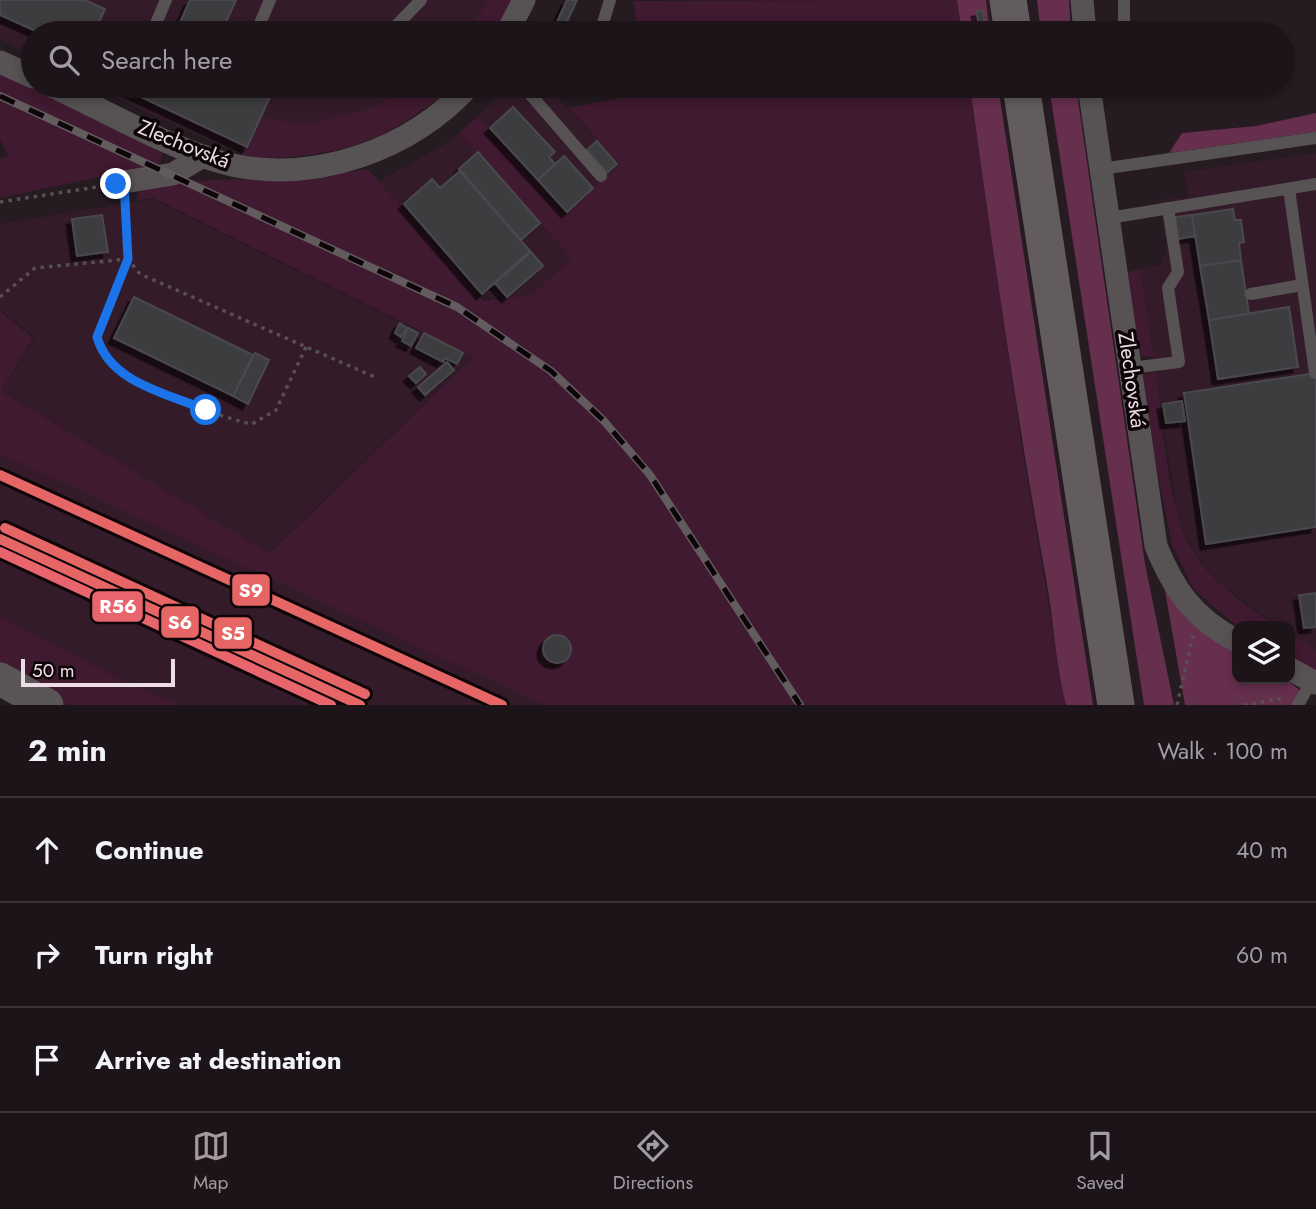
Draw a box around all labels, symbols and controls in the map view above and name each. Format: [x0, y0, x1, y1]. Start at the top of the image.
search box [21, 21, 1295, 98]
icon: search [45, 41, 83, 79]
text: Search here [101, 41, 233, 79]
street label: Zlechovská [134, 112, 234, 176]
route end [100, 168, 131, 199]
street label: Zlechovská [1110, 330, 1154, 430]
route start [190, 394, 221, 425]
line badge: S9 [231, 573, 271, 607]
text: S9 [239, 577, 263, 604]
line badge: R56 [91, 590, 144, 623]
text: R56 [99, 593, 137, 620]
line badge: S6 [160, 605, 200, 639]
text: S6 [168, 609, 192, 636]
line badge: S5 [213, 616, 253, 650]
text: S5 [221, 620, 245, 647]
map controls [1232, 621, 1295, 684]
button: layers [1232, 621, 1295, 684]
scale bar [21, 656, 175, 688]
text: 50 m [32, 657, 75, 684]
text: 2 min [28, 729, 107, 772]
text: Walk · 100 m [1158, 734, 1288, 768]
icon: ahead [28, 831, 66, 869]
text: Continue [95, 831, 204, 869]
text: 40 m [1236, 833, 1288, 867]
icon: right [28, 936, 66, 974]
text: Turn right [95, 936, 213, 974]
text: 60 m [1236, 938, 1288, 972]
icon: arrive [28, 1041, 66, 1079]
text: Arrive at destination [95, 1041, 342, 1079]
tab: Map [192, 1127, 230, 1196]
tab: Directions [613, 1127, 693, 1196]
tab: Saved [1076, 1127, 1124, 1196]

